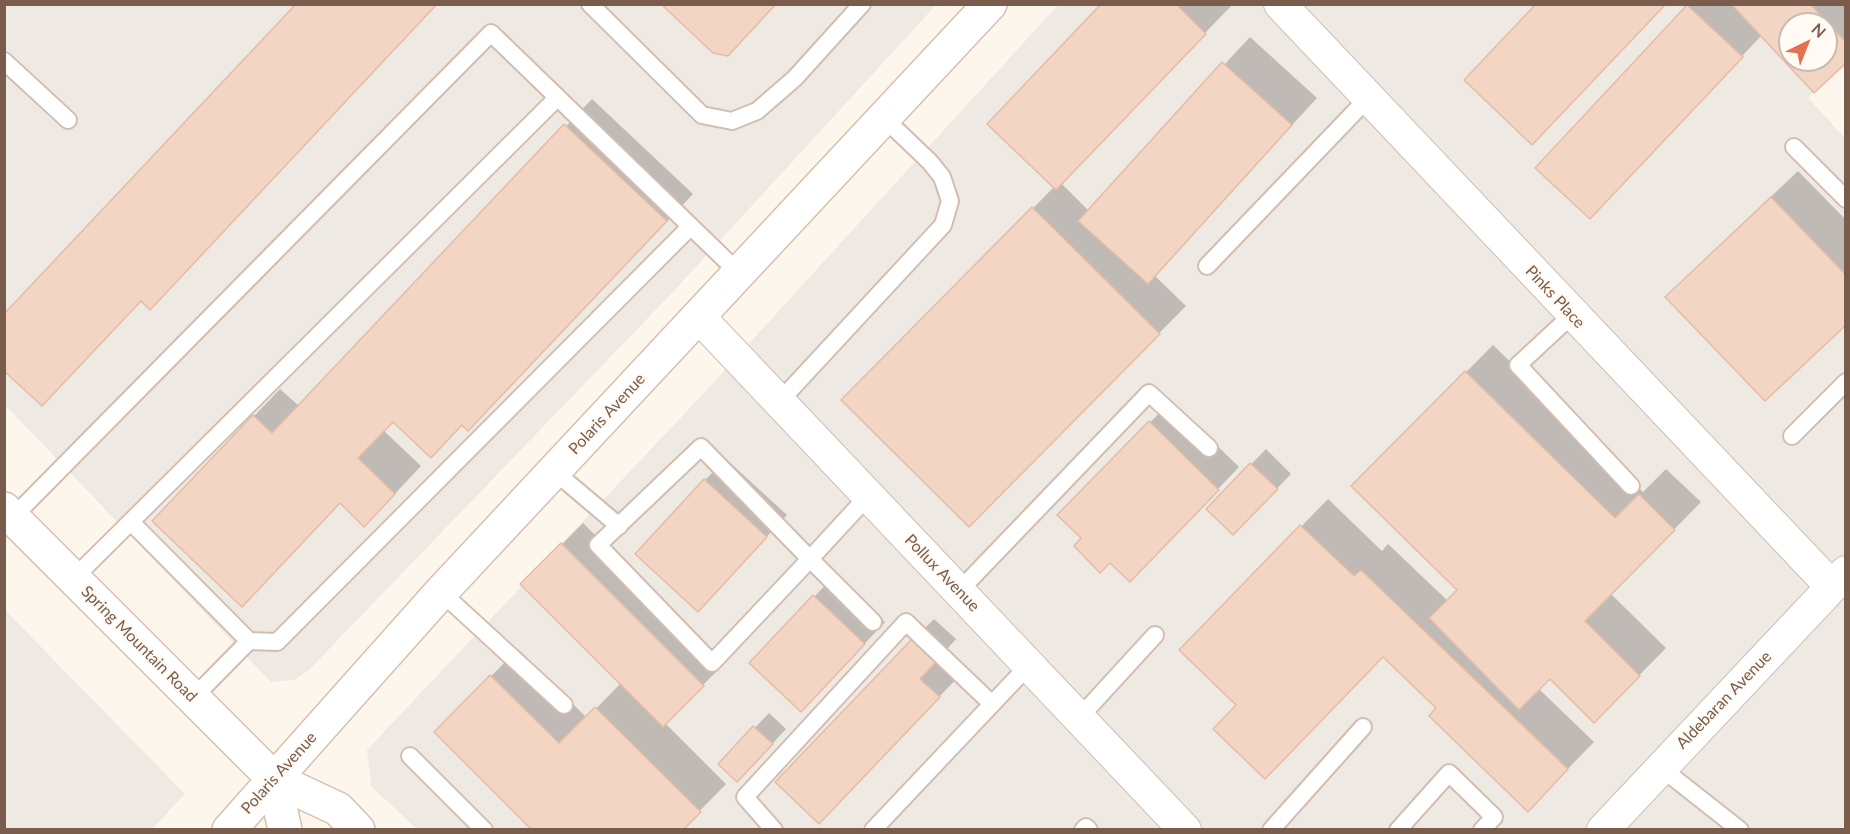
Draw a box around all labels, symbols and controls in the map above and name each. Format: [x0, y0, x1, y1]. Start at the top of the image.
north arrow [1778, 12, 1838, 72]
text: N [1808, 19, 1830, 41]
street label: Pinks Place [1521, 262, 1589, 332]
street label: Polaris Avenue [565, 370, 649, 458]
street label: Pollux Avenue [900, 530, 984, 616]
street label: Spring Mountain Road [77, 582, 201, 706]
street label: Aldebaran Avenue [1672, 647, 1776, 753]
street label: Polaris Avenue [237, 728, 321, 818]

